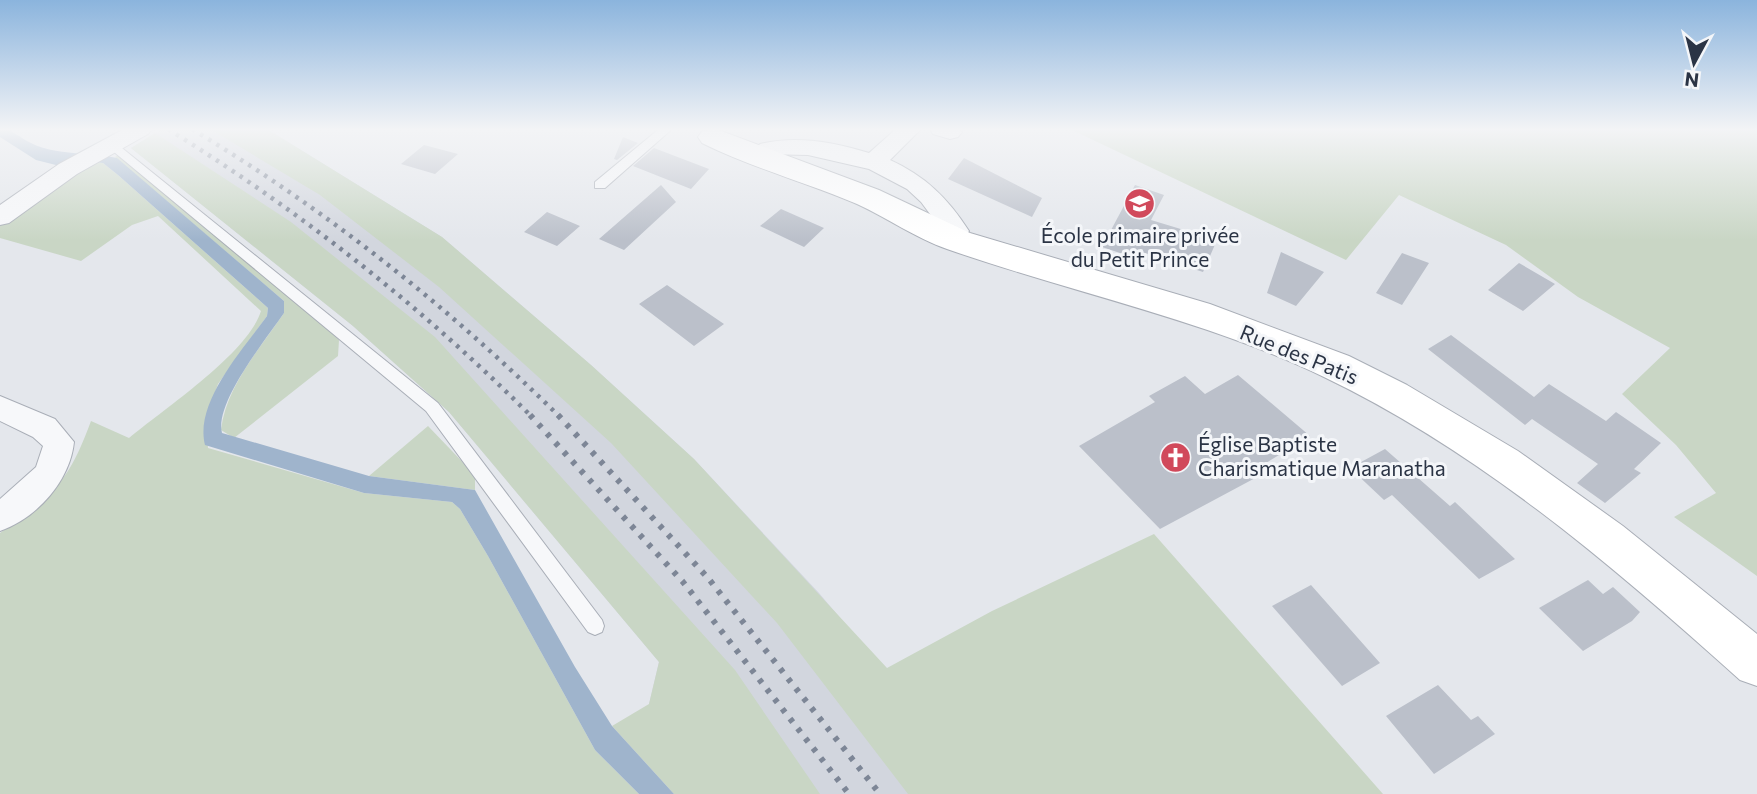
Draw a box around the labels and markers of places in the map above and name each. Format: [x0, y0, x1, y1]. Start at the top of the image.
school or university icon: École primaire privée du Petit Prince [1123, 187, 1157, 221]
place label: École primaire privée du Petit Prince [1041, 222, 1239, 271]
place label: Église Baptiste Charismatique Maranatha [1198, 431, 1446, 480]
church icon: Église Baptiste Charismatique Maranatha [1158, 440, 1192, 474]

